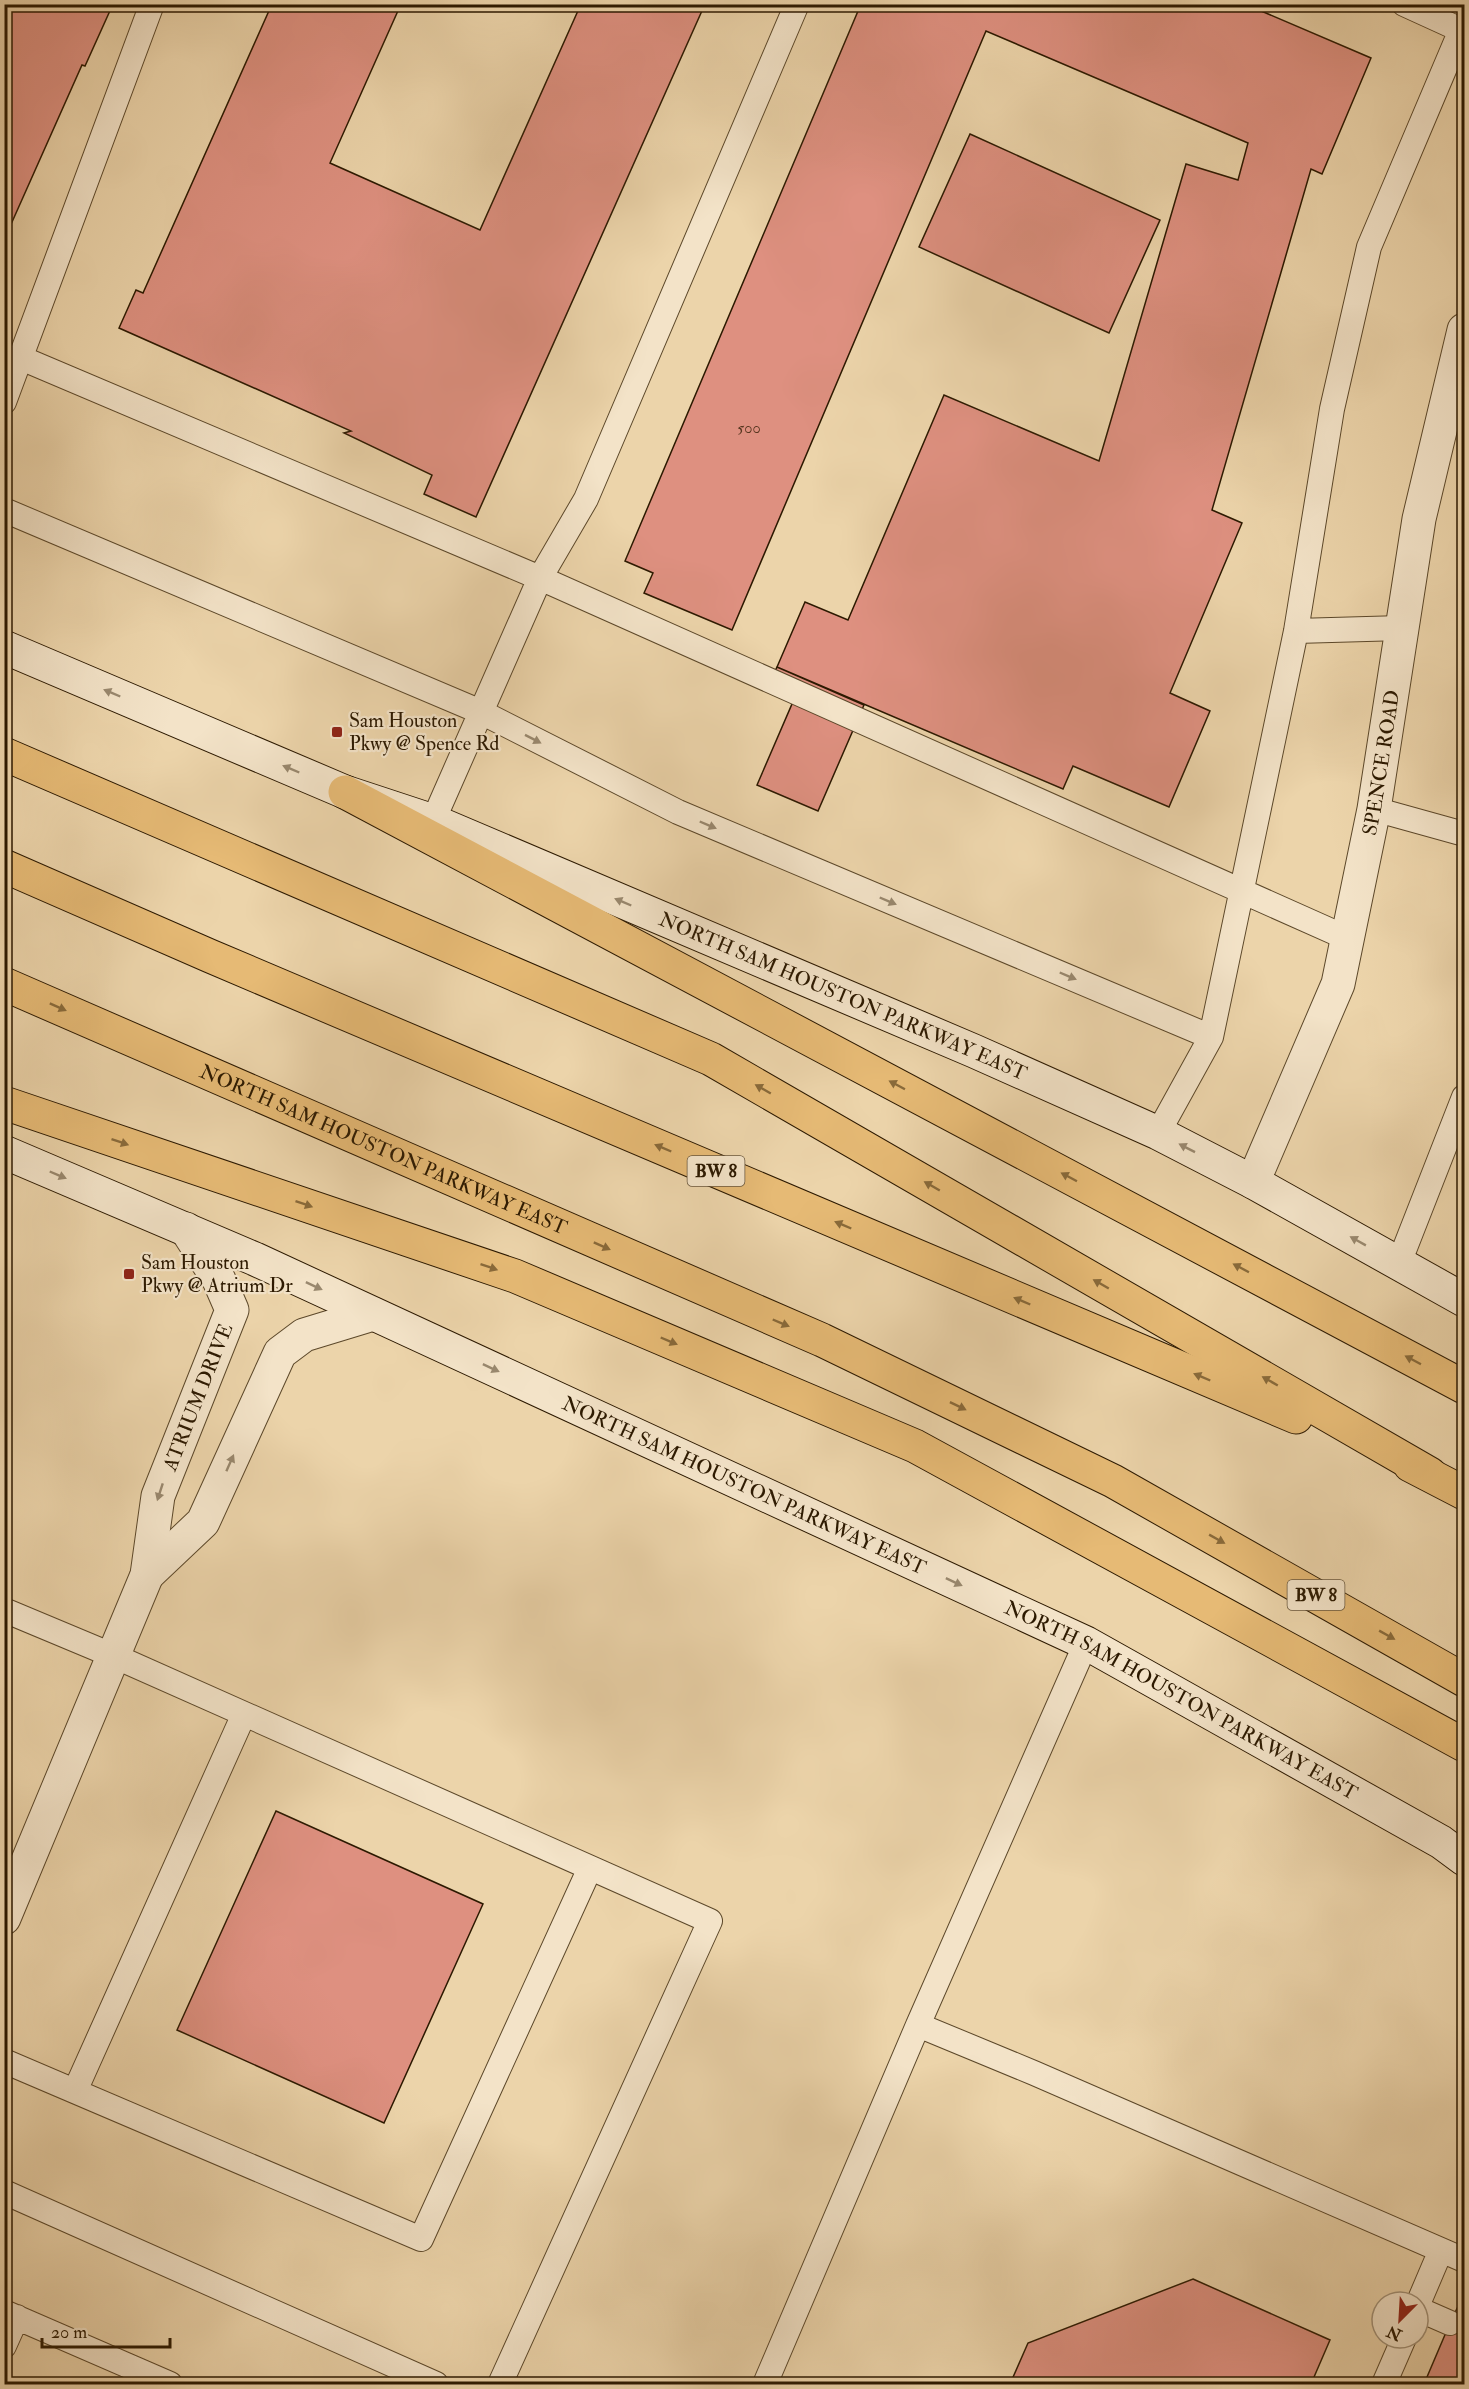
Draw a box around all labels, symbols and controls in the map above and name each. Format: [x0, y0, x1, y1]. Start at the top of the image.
house number: 500 [737, 418, 761, 438]
one-way arrow [102, 688, 120, 698]
street label: SPENCE ROAD [1356, 688, 1405, 838]
place label: Sam Houston Pkwy @ Spence Rd [349, 708, 500, 757]
marker: Sam Houston Pkwy @ Spence Rd [330, 725, 344, 739]
one-way arrow [525, 734, 542, 744]
one-way arrow [282, 764, 300, 773]
one-way arrow [699, 821, 717, 830]
one-way arrow [879, 896, 897, 906]
one-way arrow [614, 897, 632, 907]
street label: NORTH SAM HOUSTON PARKWAY EAST [655, 906, 1031, 1086]
one-way arrow [1059, 971, 1077, 981]
one-way arrow [49, 1003, 67, 1012]
street label: NORTH SAM HOUSTON PARKWAY EAST [196, 1058, 571, 1240]
one-way arrow [888, 1080, 905, 1090]
one-way arrow [754, 1084, 771, 1094]
one-way arrow [111, 1137, 129, 1147]
one-way arrow [654, 1143, 672, 1153]
one-way arrow [1178, 1143, 1195, 1153]
road number: BW 8 [688, 1156, 744, 1186]
one-way arrow [50, 1170, 68, 1180]
one-way arrow [1060, 1172, 1077, 1181]
one-way arrow [924, 1181, 940, 1192]
one-way arrow [295, 1200, 313, 1210]
one-way arrow [834, 1220, 851, 1229]
one-way arrow [1350, 1236, 1367, 1246]
one-way arrow [593, 1242, 611, 1251]
place label: Sam Houston Pkwy @ Atrium Dr [141, 1250, 293, 1298]
one-way arrow [480, 1262, 498, 1272]
one-way arrow [1232, 1263, 1249, 1273]
marker: Sam Houston Pkwy @ Atrium Dr [122, 1267, 136, 1281]
one-way arrow [1092, 1279, 1109, 1289]
one-way arrow [306, 1282, 323, 1291]
one-way arrow [1013, 1296, 1031, 1306]
one-way arrow [772, 1319, 790, 1328]
street label: ATRIUM DRIVE [156, 1320, 238, 1475]
one-way arrow [660, 1337, 678, 1346]
one-way arrow [1404, 1355, 1421, 1365]
one-way arrow [483, 1364, 500, 1373]
one-way arrow [1192, 1372, 1210, 1382]
one-way arrow [1262, 1376, 1278, 1387]
street label: NORTH SAM HOUSTON PARKWAY EAST [559, 1390, 930, 1580]
one-way arrow [949, 1401, 966, 1410]
one-way arrow [225, 1454, 235, 1472]
one-way arrow [155, 1483, 164, 1501]
one-way arrow [1209, 1534, 1225, 1545]
one-way arrow [945, 1578, 963, 1588]
road number: BW 8 [1288, 1580, 1344, 1610]
street label: NORTH SAM HOUSTON PARKWAY EAST [1001, 1595, 1362, 1805]
one-way arrow [1379, 1630, 1396, 1640]
north arrow [1370, 2290, 1430, 2350]
scale bar [42, 2311, 170, 2349]
text: N [1383, 2320, 1406, 2345]
text: 20 m [51, 2321, 87, 2344]

